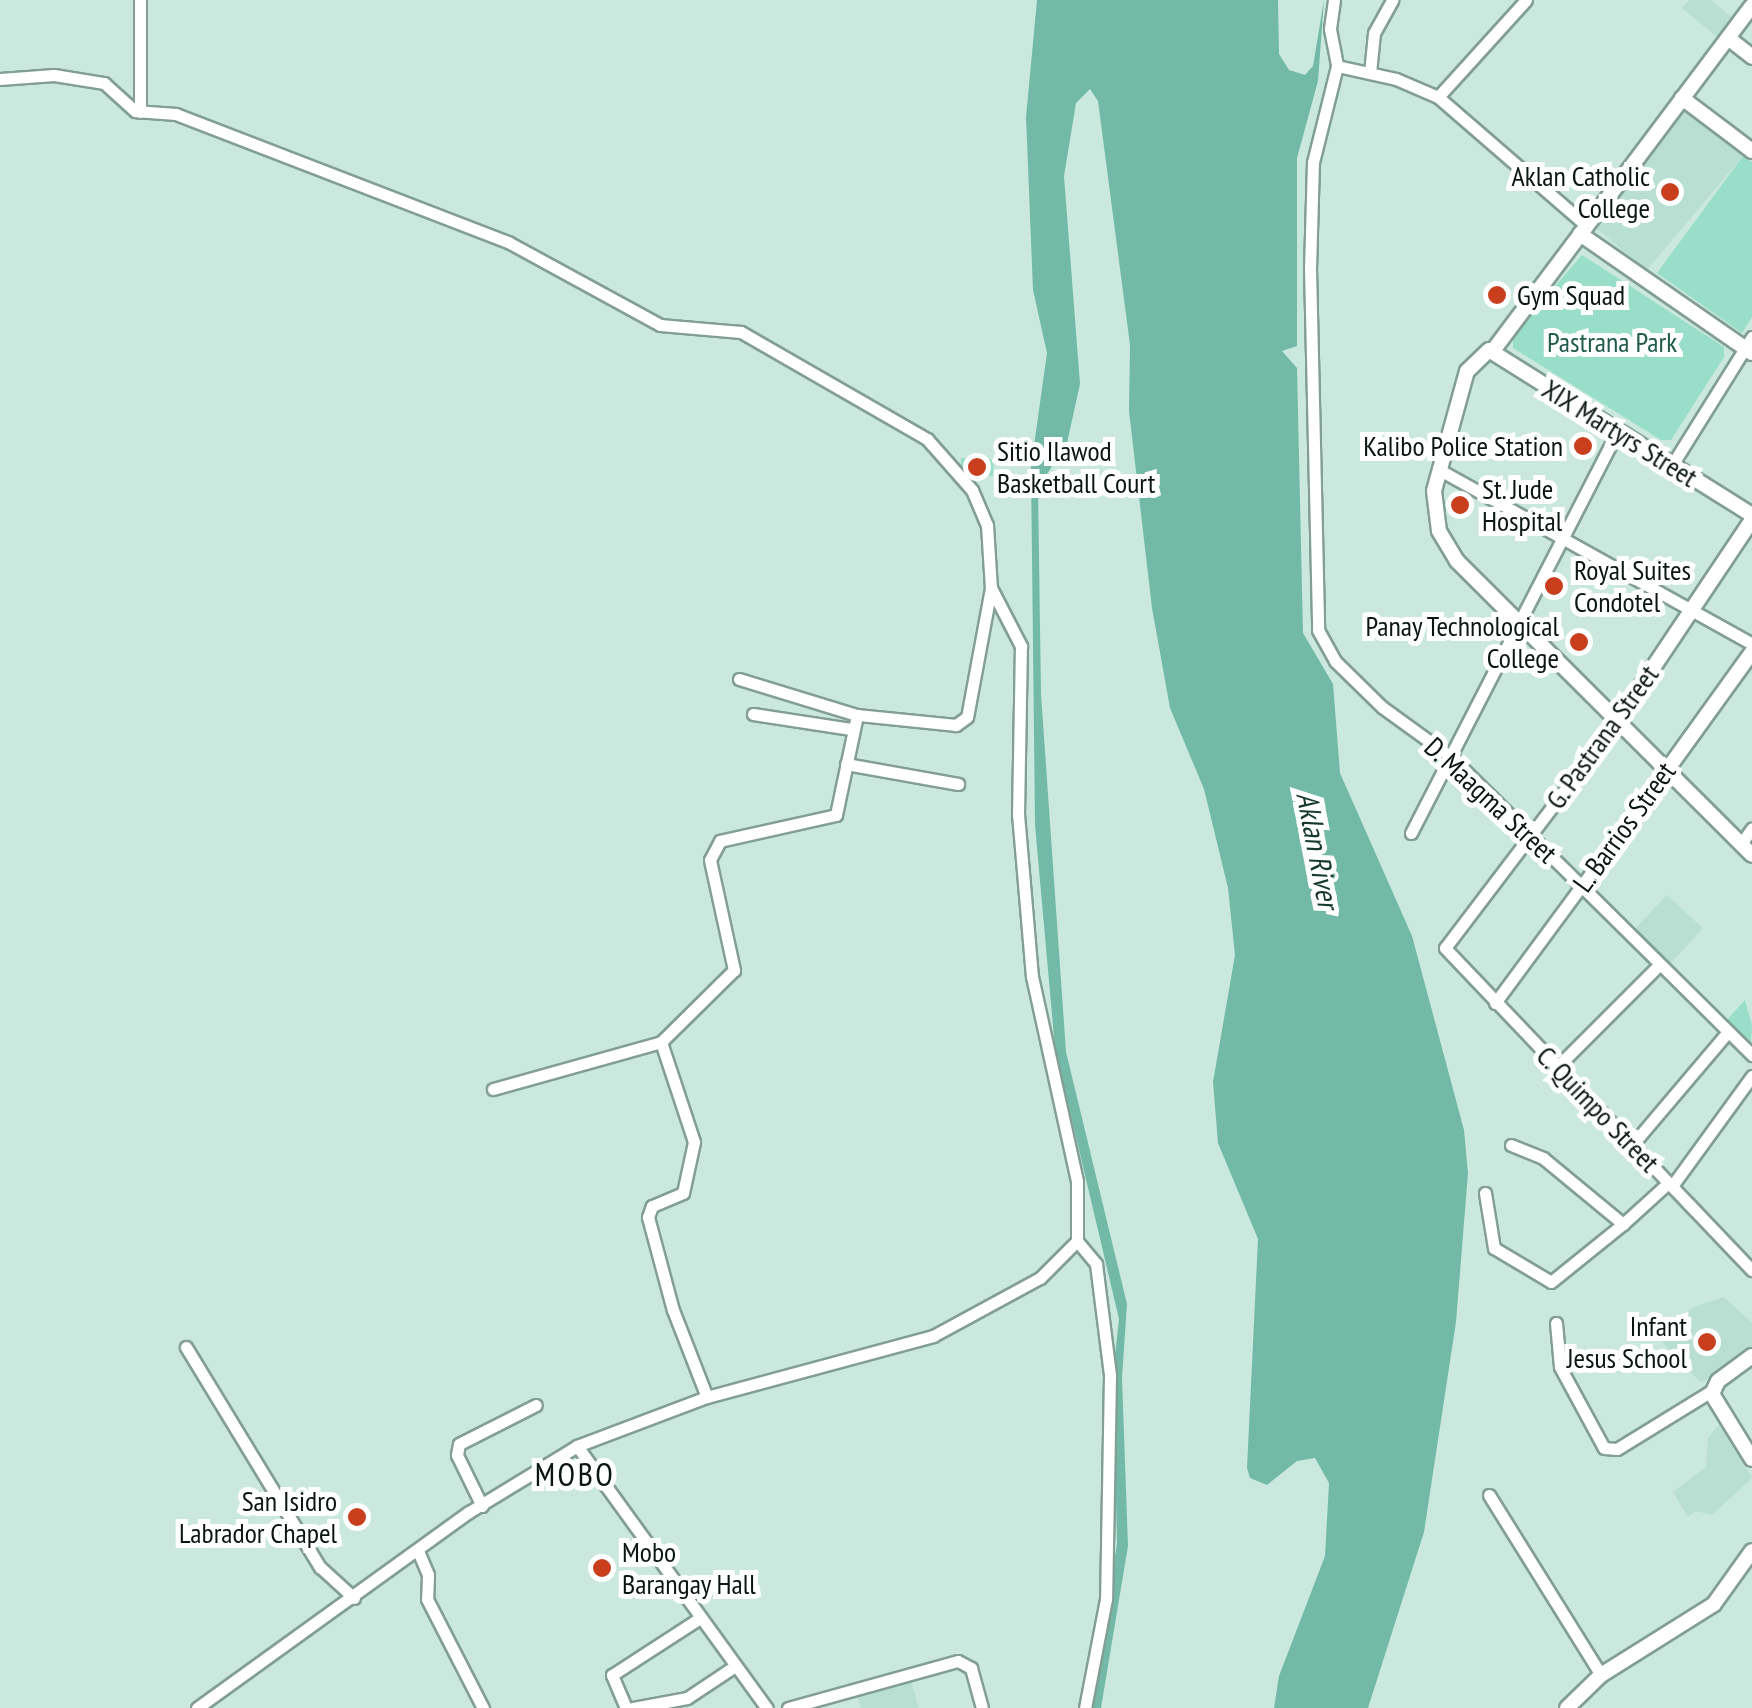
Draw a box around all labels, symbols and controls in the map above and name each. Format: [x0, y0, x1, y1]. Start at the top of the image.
place label: Aklan Catholic College [1512, 159, 1650, 225]
marker: Aklan Catholic College [1659, 181, 1681, 203]
place label: Gym Squad [1517, 278, 1625, 312]
marker: Gym Squad [1486, 284, 1508, 306]
park label: Pastrana Park [1547, 325, 1677, 359]
street label: XIX Martyrs Street [1536, 372, 1704, 494]
place label: Kalibo Police Station [1363, 429, 1563, 463]
place label: Sitio Ilawod Basketball Court [997, 434, 1155, 500]
marker: Kalibo Police Station [1572, 435, 1594, 457]
marker: Sitio Ilawod Basketball Court [966, 456, 988, 478]
place label: St. Jude Hospital [1482, 472, 1562, 538]
marker: St. Jude Hospital [1447, 492, 1473, 518]
place label: Royal Suites Condotel [1574, 553, 1691, 619]
marker: Royal Suites Condotel [1543, 575, 1565, 597]
place label: Panay Technological College [1364, 609, 1559, 675]
marker: Panay Technological College [1568, 631, 1590, 653]
street label: G. Pastrana Street [1538, 658, 1666, 816]
street label: D. Maagma Street [1417, 730, 1565, 870]
street label: L. Barrios Street [1565, 755, 1683, 899]
water label: Aklan River [1289, 789, 1347, 911]
street label: C. Quimpo Street [1529, 1038, 1667, 1180]
place label: Infant Jesus School [1567, 1309, 1687, 1375]
marker: Infant Jesus School [1696, 1331, 1718, 1353]
district label: MOBO [535, 1455, 615, 1493]
place label: San Isidro Labrador Chapel [179, 1484, 337, 1550]
marker: San Isidro Labrador Chapel [346, 1506, 368, 1528]
place label: Mobo Barangay Hall [622, 1535, 757, 1601]
marker: Mobo Barangay Hall [591, 1557, 613, 1579]

